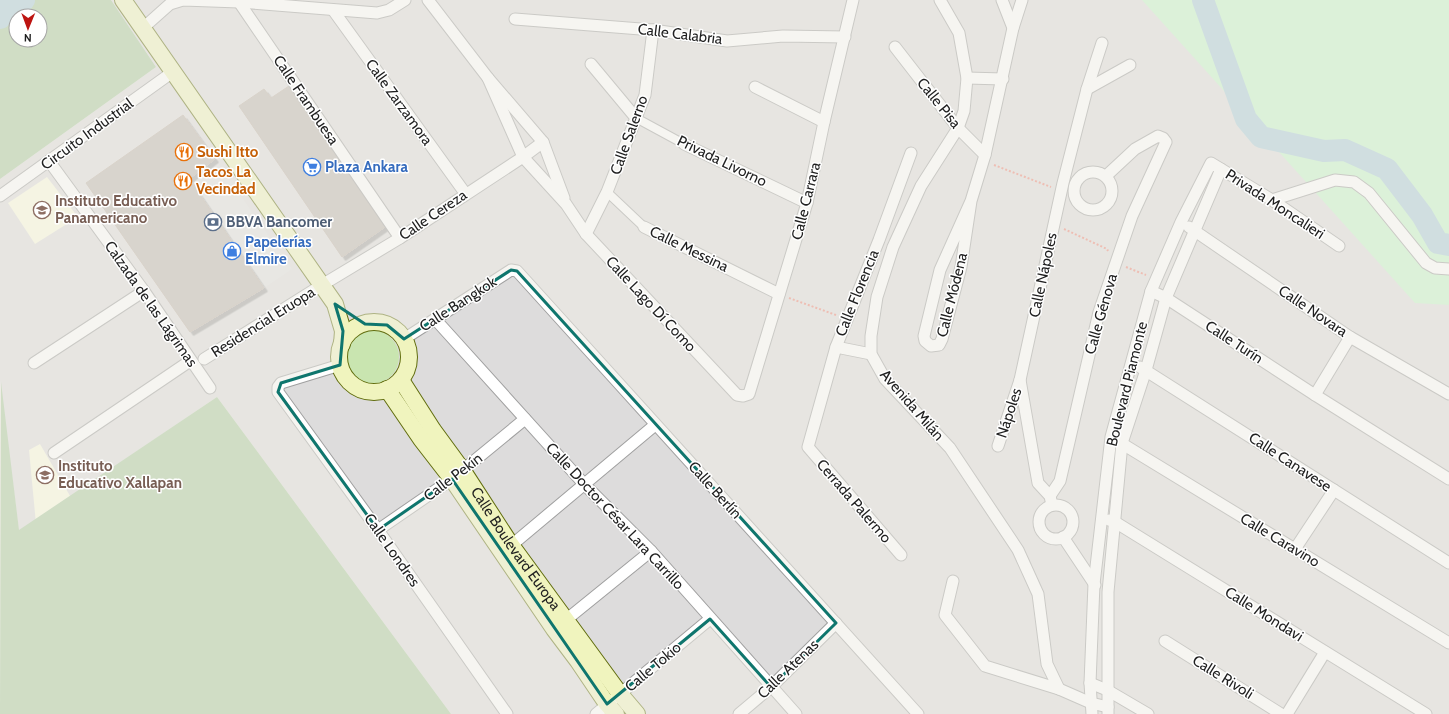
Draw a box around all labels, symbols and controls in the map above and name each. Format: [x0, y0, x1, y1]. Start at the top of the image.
north arrow [8, 8, 48, 48]
street label: Calle Calabria [637, 20, 724, 48]
text: N [24, 31, 32, 45]
street label: Calle Frambuesa [269, 52, 343, 149]
street label: Calle Zarzamora [362, 55, 437, 149]
street label: Calle Pisa [913, 74, 965, 132]
street label: Calle Salerno [606, 93, 652, 177]
street label: Circuito Industrial [37, 94, 137, 174]
street label: Privada Livorno [674, 132, 770, 190]
restaurant icon: Sushi Itto [174, 142, 194, 162]
place label: Sushi Itto [197, 143, 259, 161]
supermarket icon: Plaza Ankara [302, 157, 322, 177]
place label: Plaza Ankara [325, 158, 408, 176]
street label: Calle Carrara [788, 160, 825, 242]
place label: Tacos La Vecindad [196, 163, 256, 198]
street label: Privada Moncalieri [1222, 165, 1328, 243]
restaurant icon: Tacos La Vecindad [173, 171, 193, 191]
street label: Calle Cereza [396, 185, 471, 244]
place label: Instituto Educativo Panamericano [55, 192, 177, 227]
school or university icon: Instituto Educativo Panamericano [32, 200, 52, 220]
bank icon: BBVA Bancomer [203, 212, 223, 232]
place label: BBVA Bancomer [226, 213, 332, 231]
street label: Calle Messina [647, 222, 732, 276]
street label: Calle Nápoles [1025, 231, 1061, 319]
place label: Papelerías Elmire [245, 233, 311, 268]
street label: Calzada de las Lágrimas [101, 238, 201, 370]
shop icon: Papelerías Elmire [222, 241, 242, 261]
street label: Calle Florencia [831, 246, 883, 339]
street label: Calle Módena [933, 250, 971, 339]
street label: Calle Lago Dí Como [602, 252, 700, 356]
street label: Calle Génova [1081, 271, 1121, 356]
street label: Calle Bangkok [416, 272, 500, 335]
street label: Calle Novara [1275, 281, 1352, 341]
street label: Residencial Eruopa [208, 282, 319, 361]
street label: Calle Turín [1202, 317, 1266, 367]
street label: Boulevard Piamonte [1103, 319, 1151, 448]
street label: Avenida Milán [876, 366, 948, 444]
street label: Nápoles [992, 386, 1026, 440]
street label: Calle Canavese [1245, 429, 1335, 496]
street label: Calle Doctor César Lara Carrillo [542, 439, 688, 593]
street label: Calle Pekín [420, 449, 486, 505]
street label: Cerrada Palermo [813, 455, 895, 547]
place label: Instituto Educativo Xallapan [58, 457, 182, 492]
street label: Calle Berlín [685, 458, 745, 522]
school or university icon: Instituto Educativo Xallapan [35, 465, 55, 485]
street label: Calle Boulevard Europa [467, 484, 565, 614]
street label: Calle Caravino [1237, 509, 1323, 571]
street label: Calle Londres [360, 510, 424, 590]
street label: Calle Mondavi [1222, 583, 1306, 645]
street label: Calle Atenas [754, 635, 822, 703]
street label: Calle Tokio [621, 638, 685, 696]
street label: Calle Rivoli [1189, 651, 1257, 703]

